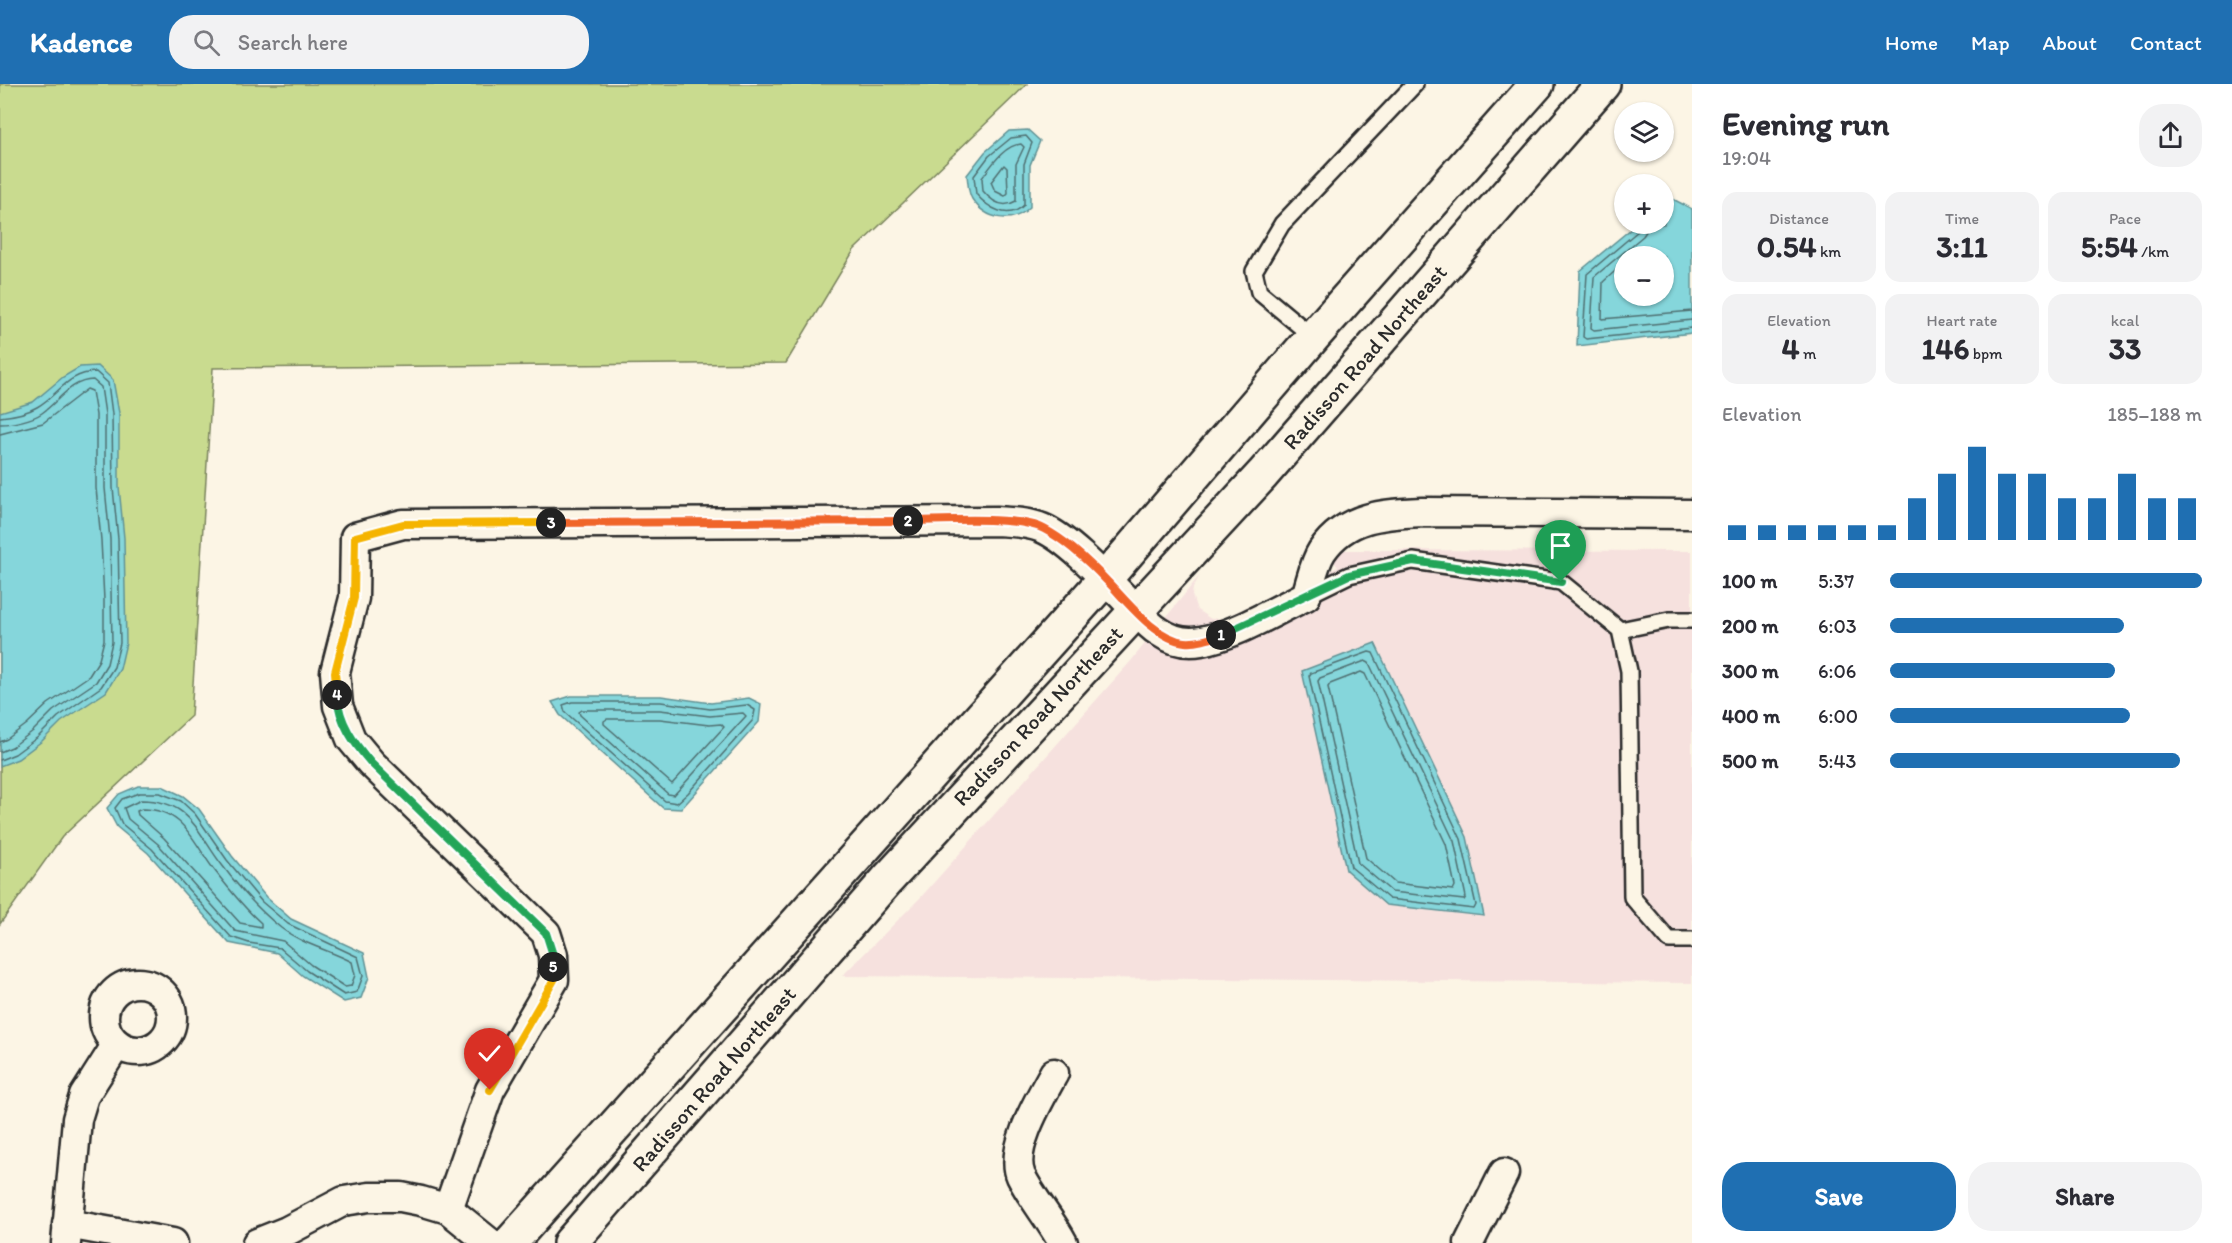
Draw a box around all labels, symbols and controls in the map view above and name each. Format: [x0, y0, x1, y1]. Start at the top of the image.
search box [169, 15, 589, 69]
text: Kadence [30, 25, 133, 59]
icon: search [190, 26, 223, 59]
text: Search here [238, 29, 348, 56]
text: Home [1885, 30, 1938, 55]
text: Map [1971, 30, 2010, 55]
text: About [2043, 30, 2097, 55]
text: Contact [2130, 30, 2202, 55]
map controls [1614, 102, 1674, 306]
button: layers [1614, 102, 1674, 162]
text: Evening run [1722, 104, 1889, 143]
button: share [2139, 104, 2202, 167]
text: 19:04 [1722, 146, 1771, 170]
button: + [1614, 174, 1674, 234]
text: Distance [1769, 209, 1829, 228]
text: Time [1945, 209, 1979, 228]
text: Pace [2109, 209, 2141, 228]
text: 0.54 [1757, 228, 1816, 265]
text: 3:11 [1936, 228, 1988, 265]
text: 5:54 [2081, 228, 2138, 265]
text: km [1816, 242, 1841, 261]
text: /km [2138, 242, 2169, 261]
button: − [1614, 246, 1674, 306]
street label: Radisson Road Northeast [1277, 259, 1453, 455]
text: Elevation [1767, 311, 1831, 330]
text: Heart rate [1927, 311, 1997, 330]
text: kcal [2111, 311, 2139, 330]
text: 4 [1781, 330, 1799, 367]
text: 146 [1921, 330, 1969, 367]
text: 33 [2109, 330, 2141, 367]
text: m [1799, 344, 1817, 363]
text: bpm [1969, 344, 2003, 363]
text: Elevation [1722, 402, 1801, 426]
text: 185–188 m [2108, 402, 2202, 426]
pin: 2 [893, 506, 923, 536]
pin: 3 [536, 508, 566, 538]
text: 2 [904, 511, 912, 530]
text: 3 [547, 513, 555, 532]
pin [1535, 520, 1586, 582]
icon: arrive [1544, 529, 1577, 562]
text: 100 m [1722, 569, 1777, 593]
text: 5:37 [1818, 569, 1854, 593]
text: 200 m [1722, 614, 1778, 638]
text: 6:03 [1818, 614, 1857, 638]
street label: Radisson Road Northeast [947, 620, 1129, 812]
pin: 1 [1206, 620, 1236, 650]
text: 1 [1217, 625, 1225, 644]
text: 300 m [1722, 659, 1779, 683]
text: 6:06 [1818, 659, 1856, 683]
pin: 4 [322, 680, 352, 710]
text: 4 [332, 685, 342, 704]
text: 400 m [1722, 704, 1780, 728]
text: 6:00 [1818, 704, 1858, 728]
text: 500 m [1722, 749, 1778, 773]
text: 5:43 [1818, 749, 1856, 773]
pin: 5 [538, 952, 568, 982]
text: 5 [549, 957, 557, 976]
street label: Radisson Road Northeast [626, 981, 802, 1177]
pin [464, 1028, 515, 1090]
icon: check [473, 1037, 506, 1070]
button: Save [1722, 1162, 1956, 1231]
button: Share [1968, 1162, 2202, 1231]

